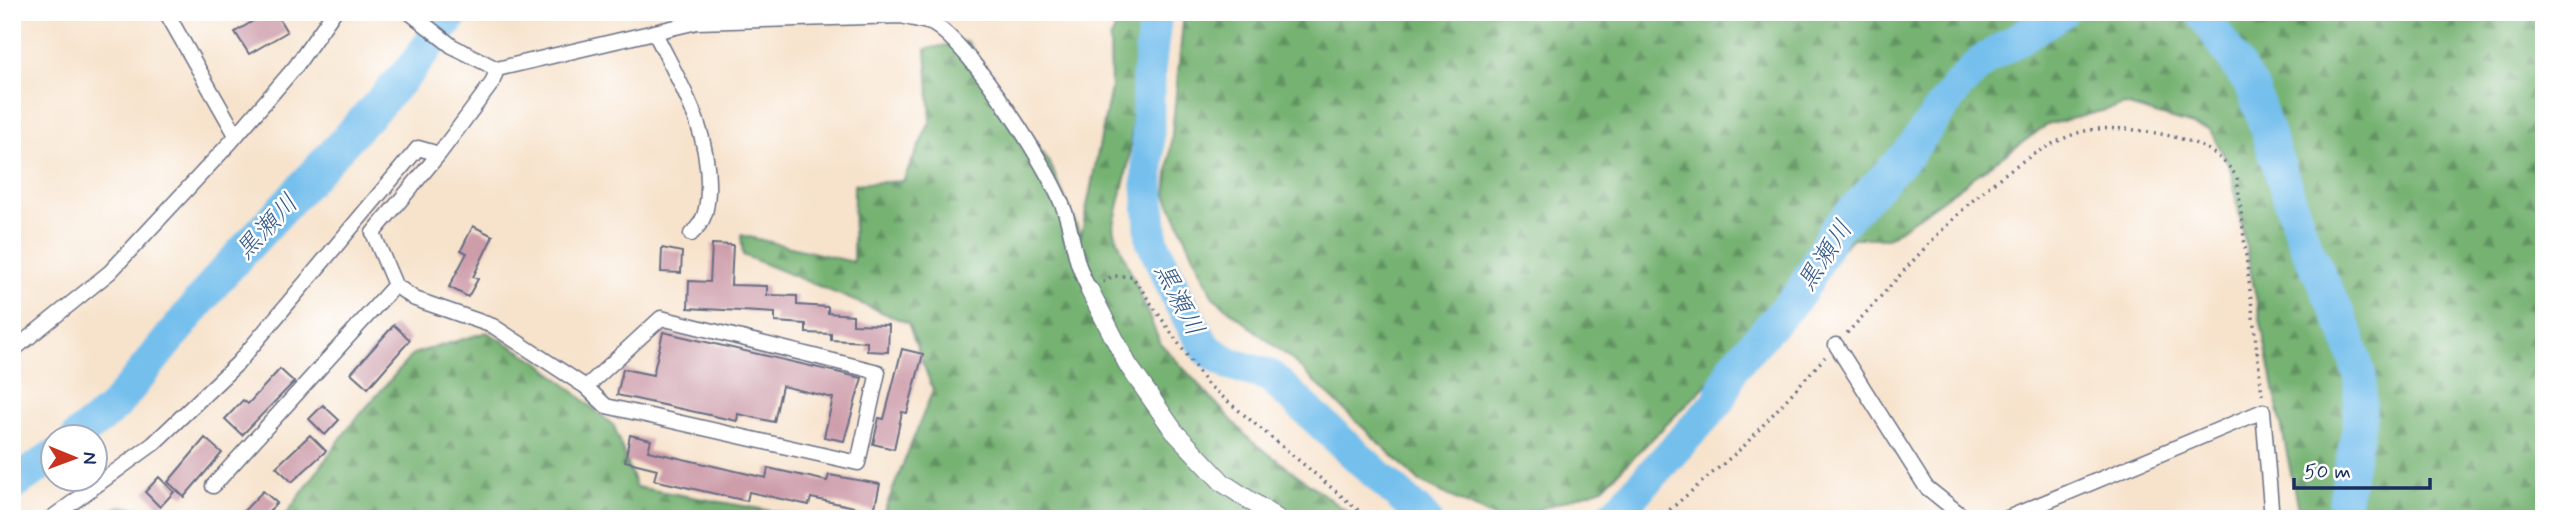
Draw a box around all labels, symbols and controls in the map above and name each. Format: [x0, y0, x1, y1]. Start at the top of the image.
water label: 黒瀬川 [228, 187, 306, 267]
water label: 黒瀬川 [1790, 214, 1861, 298]
water label: 黒瀬川 [1145, 257, 1211, 342]
north arrow [38, 422, 108, 492]
scale bar [2294, 447, 2430, 491]
text: N [77, 452, 102, 465]
text: 50 m [2304, 458, 2351, 486]

